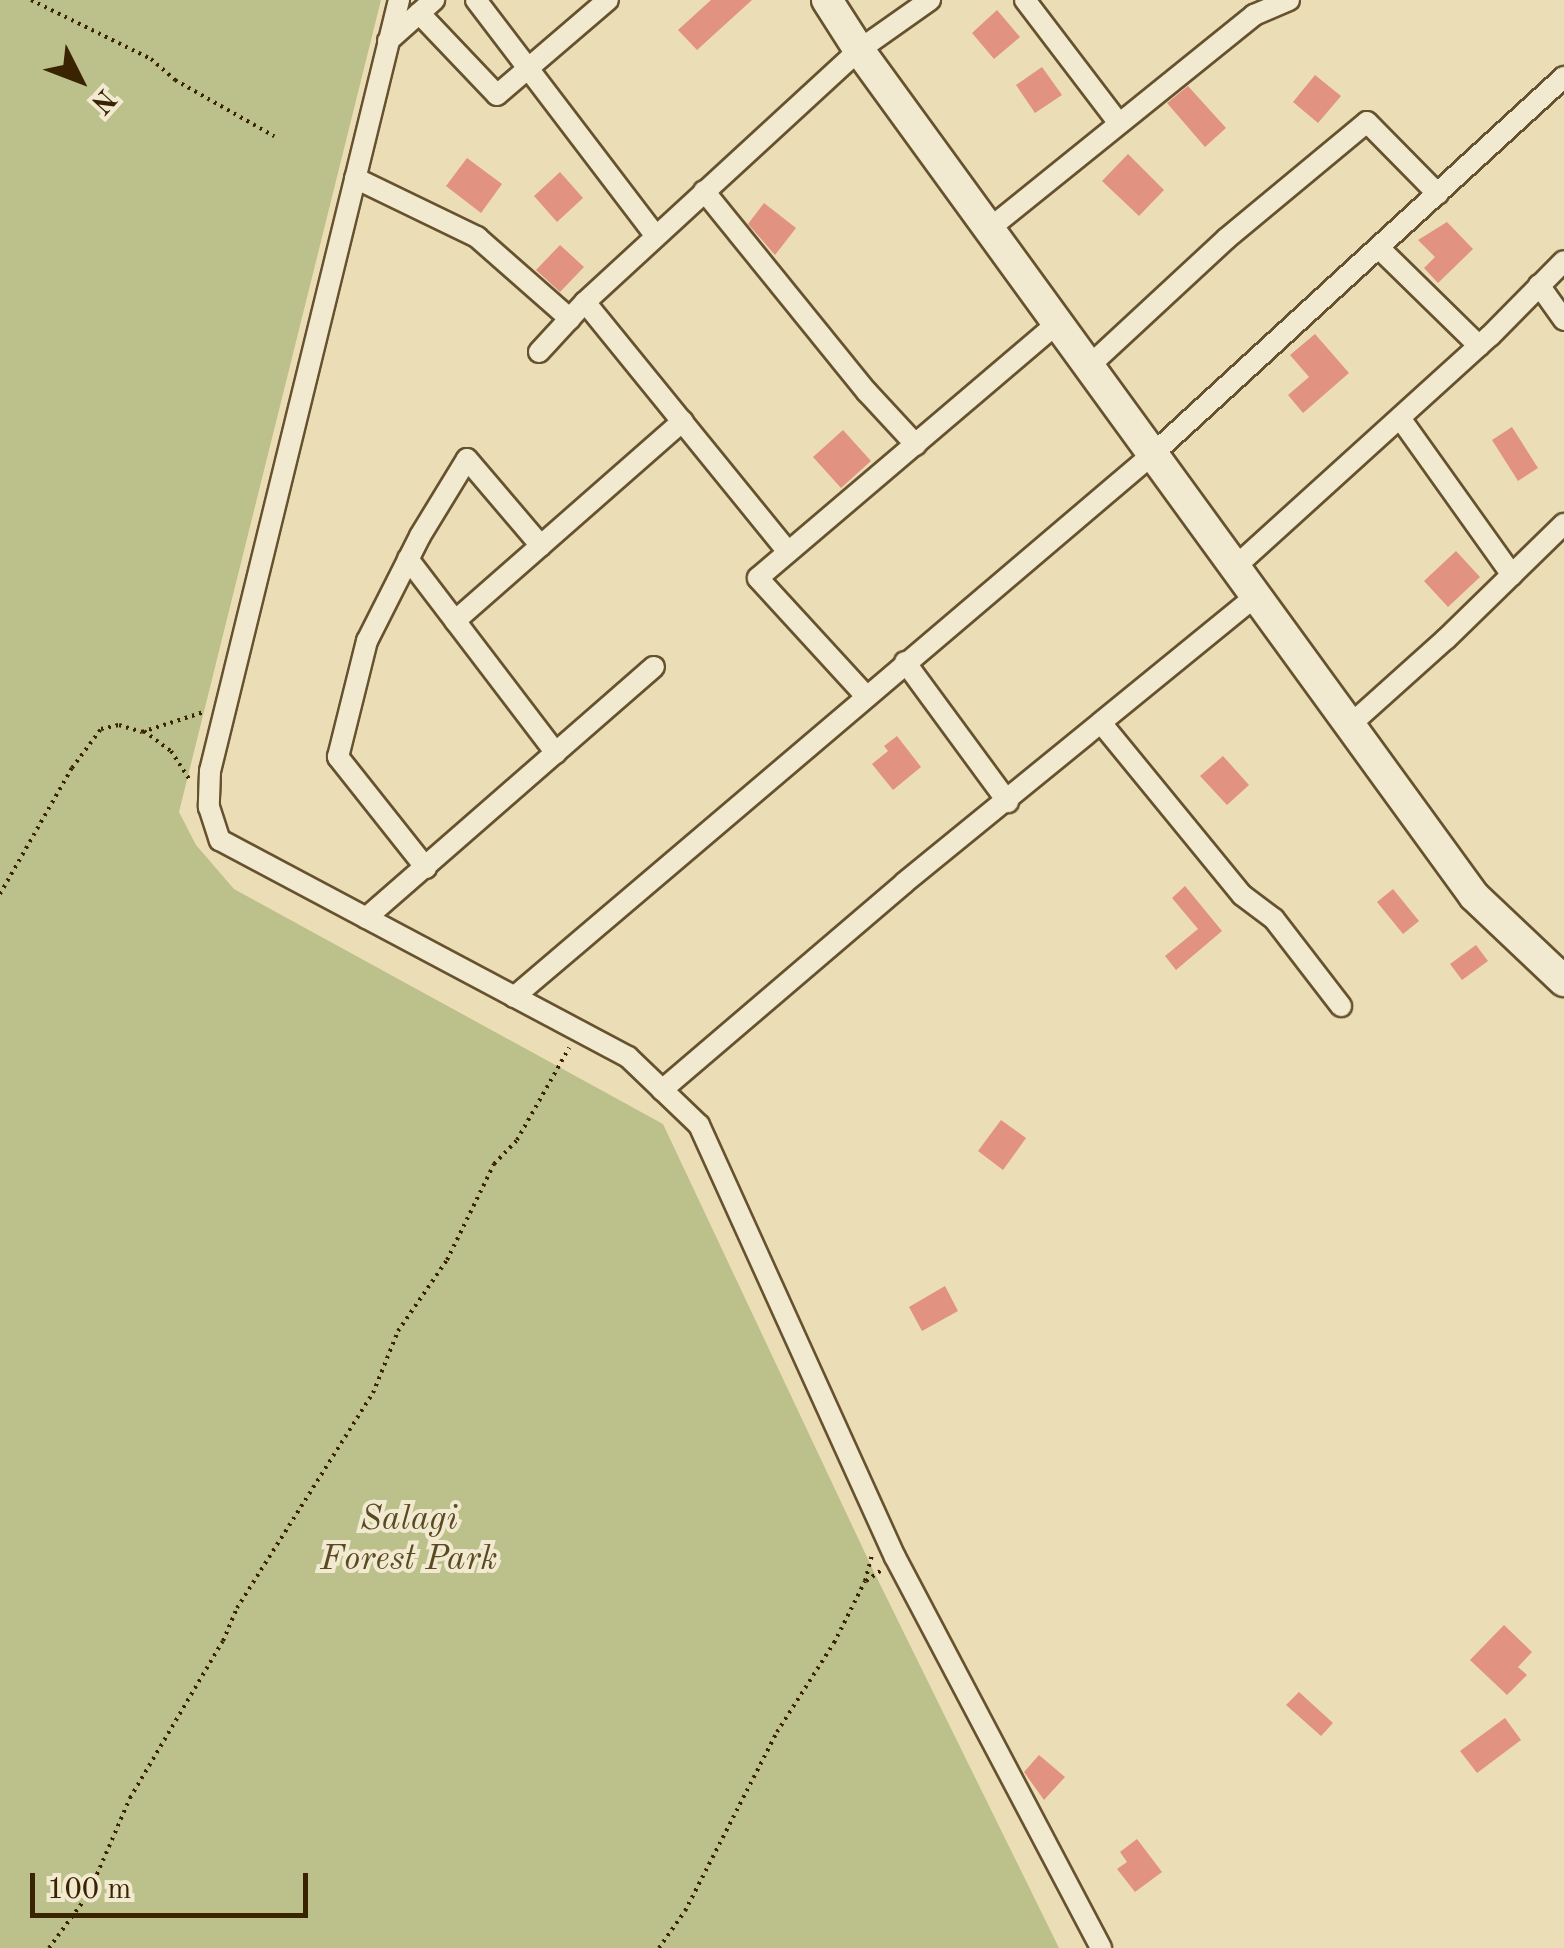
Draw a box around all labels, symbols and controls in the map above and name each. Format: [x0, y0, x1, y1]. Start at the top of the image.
north arrow [30, 30, 130, 130]
text: N [85, 83, 120, 117]
park label: Salagi Forest Park [320, 1499, 498, 1581]
scale bar [35, 1853, 312, 1915]
text: 100 m [47, 1875, 131, 1905]

